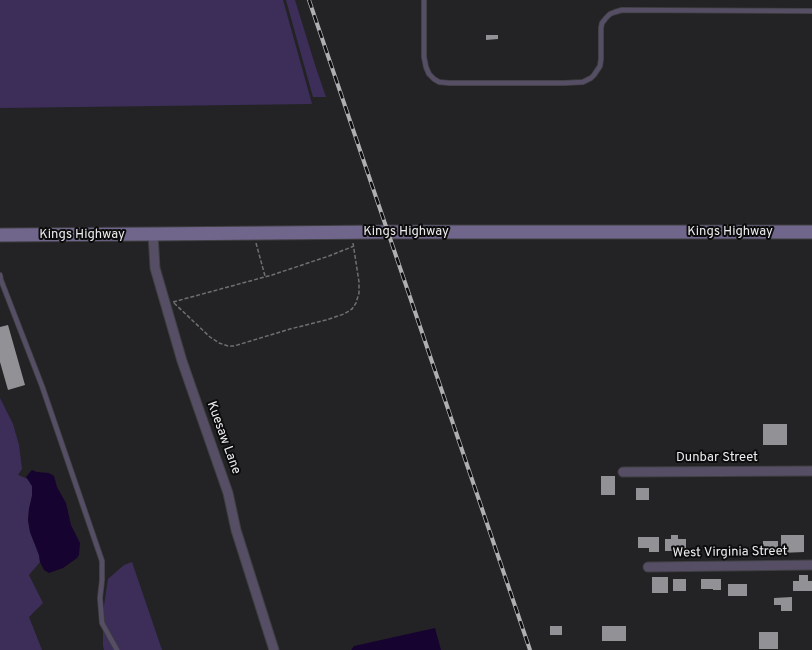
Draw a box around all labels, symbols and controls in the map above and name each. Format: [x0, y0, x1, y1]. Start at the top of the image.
street label: Kings Highway [363, 224, 449, 240]
street label: Kings Highway [687, 224, 773, 240]
street label: Kings Highway [39, 227, 125, 243]
street label: Kuesaw Lane [203, 399, 243, 477]
street label: Dunbar Street [676, 450, 758, 466]
street label: West Virginia Street [672, 544, 788, 562]

